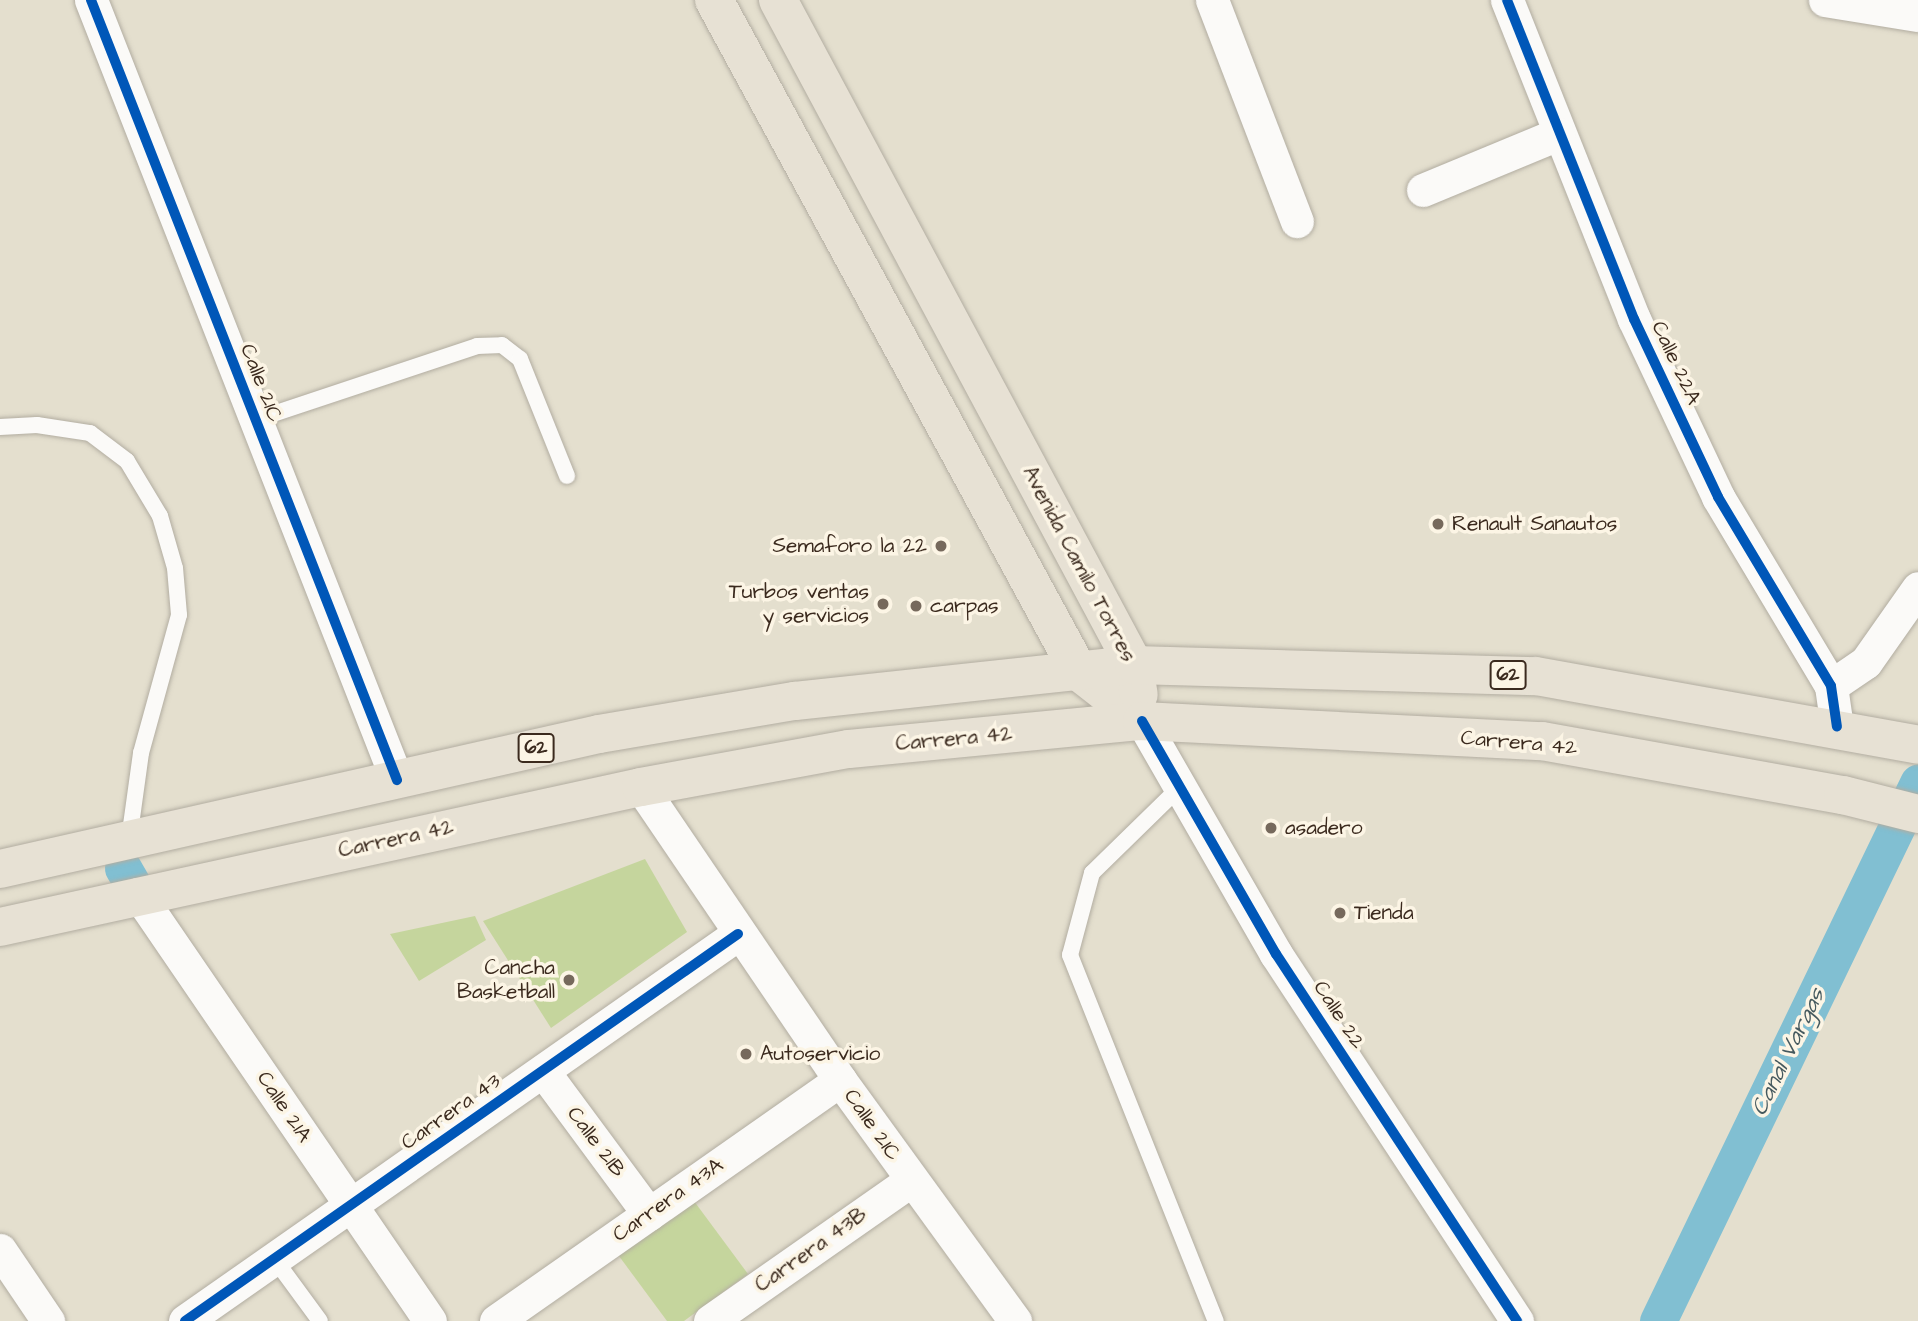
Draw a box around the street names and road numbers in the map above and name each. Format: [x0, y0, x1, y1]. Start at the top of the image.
street label: Calle 22A [1646, 317, 1706, 409]
street label: Calle 21C [235, 340, 287, 426]
street label: Avenida Camilo Torres [1017, 462, 1141, 666]
road number: 62 [1489, 660, 1527, 690]
street label: Carrera 42 [895, 721, 1013, 757]
street label: Carrera 42 [1460, 725, 1578, 761]
road number: 62 [517, 733, 555, 764]
street label: Carrera 42 [336, 815, 456, 863]
street label: Calle 22 [1308, 976, 1370, 1054]
street label: Calle 21A [251, 1067, 317, 1147]
street label: Carrera 43 [396, 1068, 506, 1156]
street label: Calle 21C [838, 1084, 906, 1166]
street label: Calle 21B [561, 1102, 631, 1182]
street label: Carrera 43A [608, 1153, 728, 1247]
street label: Carrera 43B [750, 1202, 872, 1298]

